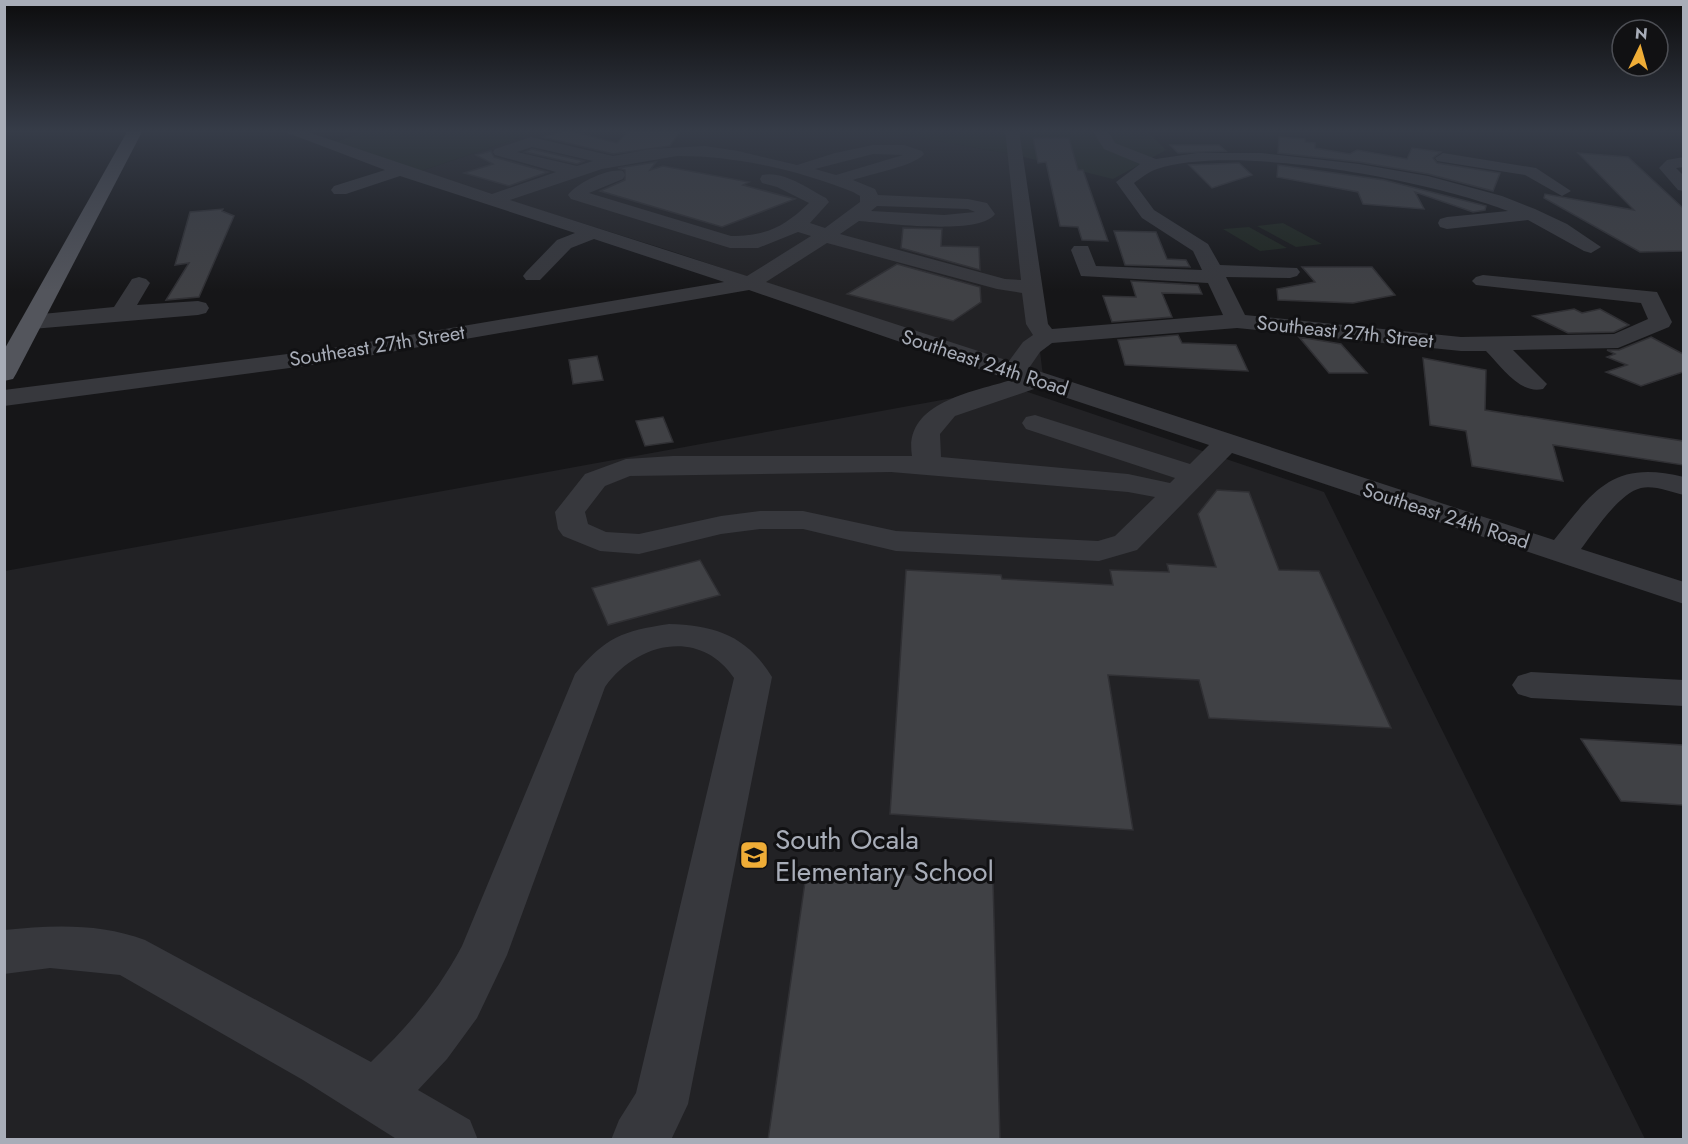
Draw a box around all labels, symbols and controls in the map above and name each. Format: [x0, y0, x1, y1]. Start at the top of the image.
north arrow [1610, 18, 1670, 78]
text: N [1634, 22, 1649, 46]
street label: Southeast 27th Street [1255, 308, 1435, 356]
street label: Southeast 27th Street [287, 318, 467, 374]
street label: Southeast 24th Road [898, 322, 1072, 404]
street label: Southeast 24th Road [1359, 475, 1533, 557]
place label: South Ocala Elementary School [775, 819, 994, 892]
school or university icon: South Ocala Elementary School [738, 839, 770, 871]

